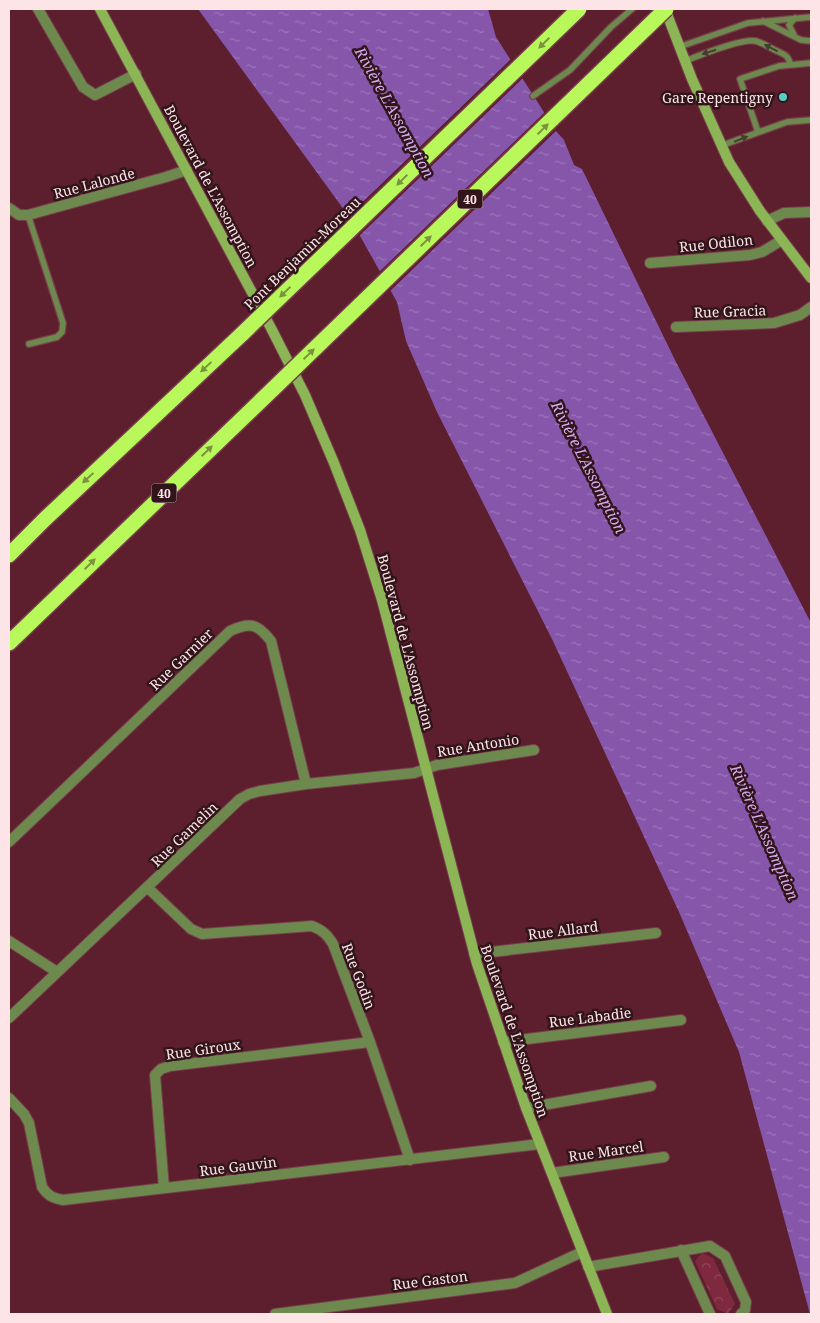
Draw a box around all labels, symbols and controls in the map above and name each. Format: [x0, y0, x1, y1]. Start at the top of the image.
one-way arrow [538, 37, 550, 49]
water label: Rivière L'Assomption [350, 42, 439, 181]
one-way arrow [764, 44, 778, 52]
one-way arrow [702, 49, 717, 57]
place label: Gare Repentigny [662, 88, 773, 107]
marker: Gare Repentigny [777, 91, 789, 103]
street label: Boulevard de L'Assomption [160, 102, 262, 270]
one-way arrow [536, 123, 548, 135]
one-way arrow [733, 134, 748, 142]
street label: Rue Lalonde [51, 163, 137, 203]
one-way arrow [396, 173, 408, 185]
road number: 40 [458, 190, 482, 208]
street label: Pont Benjamin-Moreau [240, 192, 364, 314]
street label: Rue Odilon [678, 230, 754, 256]
one-way arrow [419, 236, 431, 248]
one-way arrow [279, 286, 291, 298]
street label: Rue Gracia [693, 300, 767, 322]
one-way arrow [302, 348, 314, 360]
one-way arrow [201, 361, 213, 373]
water label: Rivière L'Assomption [546, 397, 631, 537]
one-way arrow [201, 445, 213, 457]
one-way arrow [82, 472, 94, 484]
road number: 40 [152, 483, 176, 502]
street label: Boulevard de L'Assomption [373, 552, 439, 732]
one-way arrow [84, 558, 96, 570]
street label: Rue Garnier [145, 624, 217, 694]
street label: Rue Antonio [436, 729, 520, 761]
water label: Rivière L'Assomption [726, 760, 804, 903]
street label: Rue Gamelin [147, 797, 221, 871]
street label: Rue Allard [527, 916, 600, 944]
street label: Rue Godin [338, 940, 380, 1012]
street label: Boulevard de L'Assomption [477, 942, 553, 1120]
street label: Rue Labadie [548, 1003, 632, 1031]
street label: Rue Giroux [164, 1034, 243, 1064]
street label: Rue Marcel [567, 1136, 645, 1166]
street label: Rue Gauvin [198, 1152, 278, 1180]
street label: Rue Gaston [391, 1266, 469, 1294]

